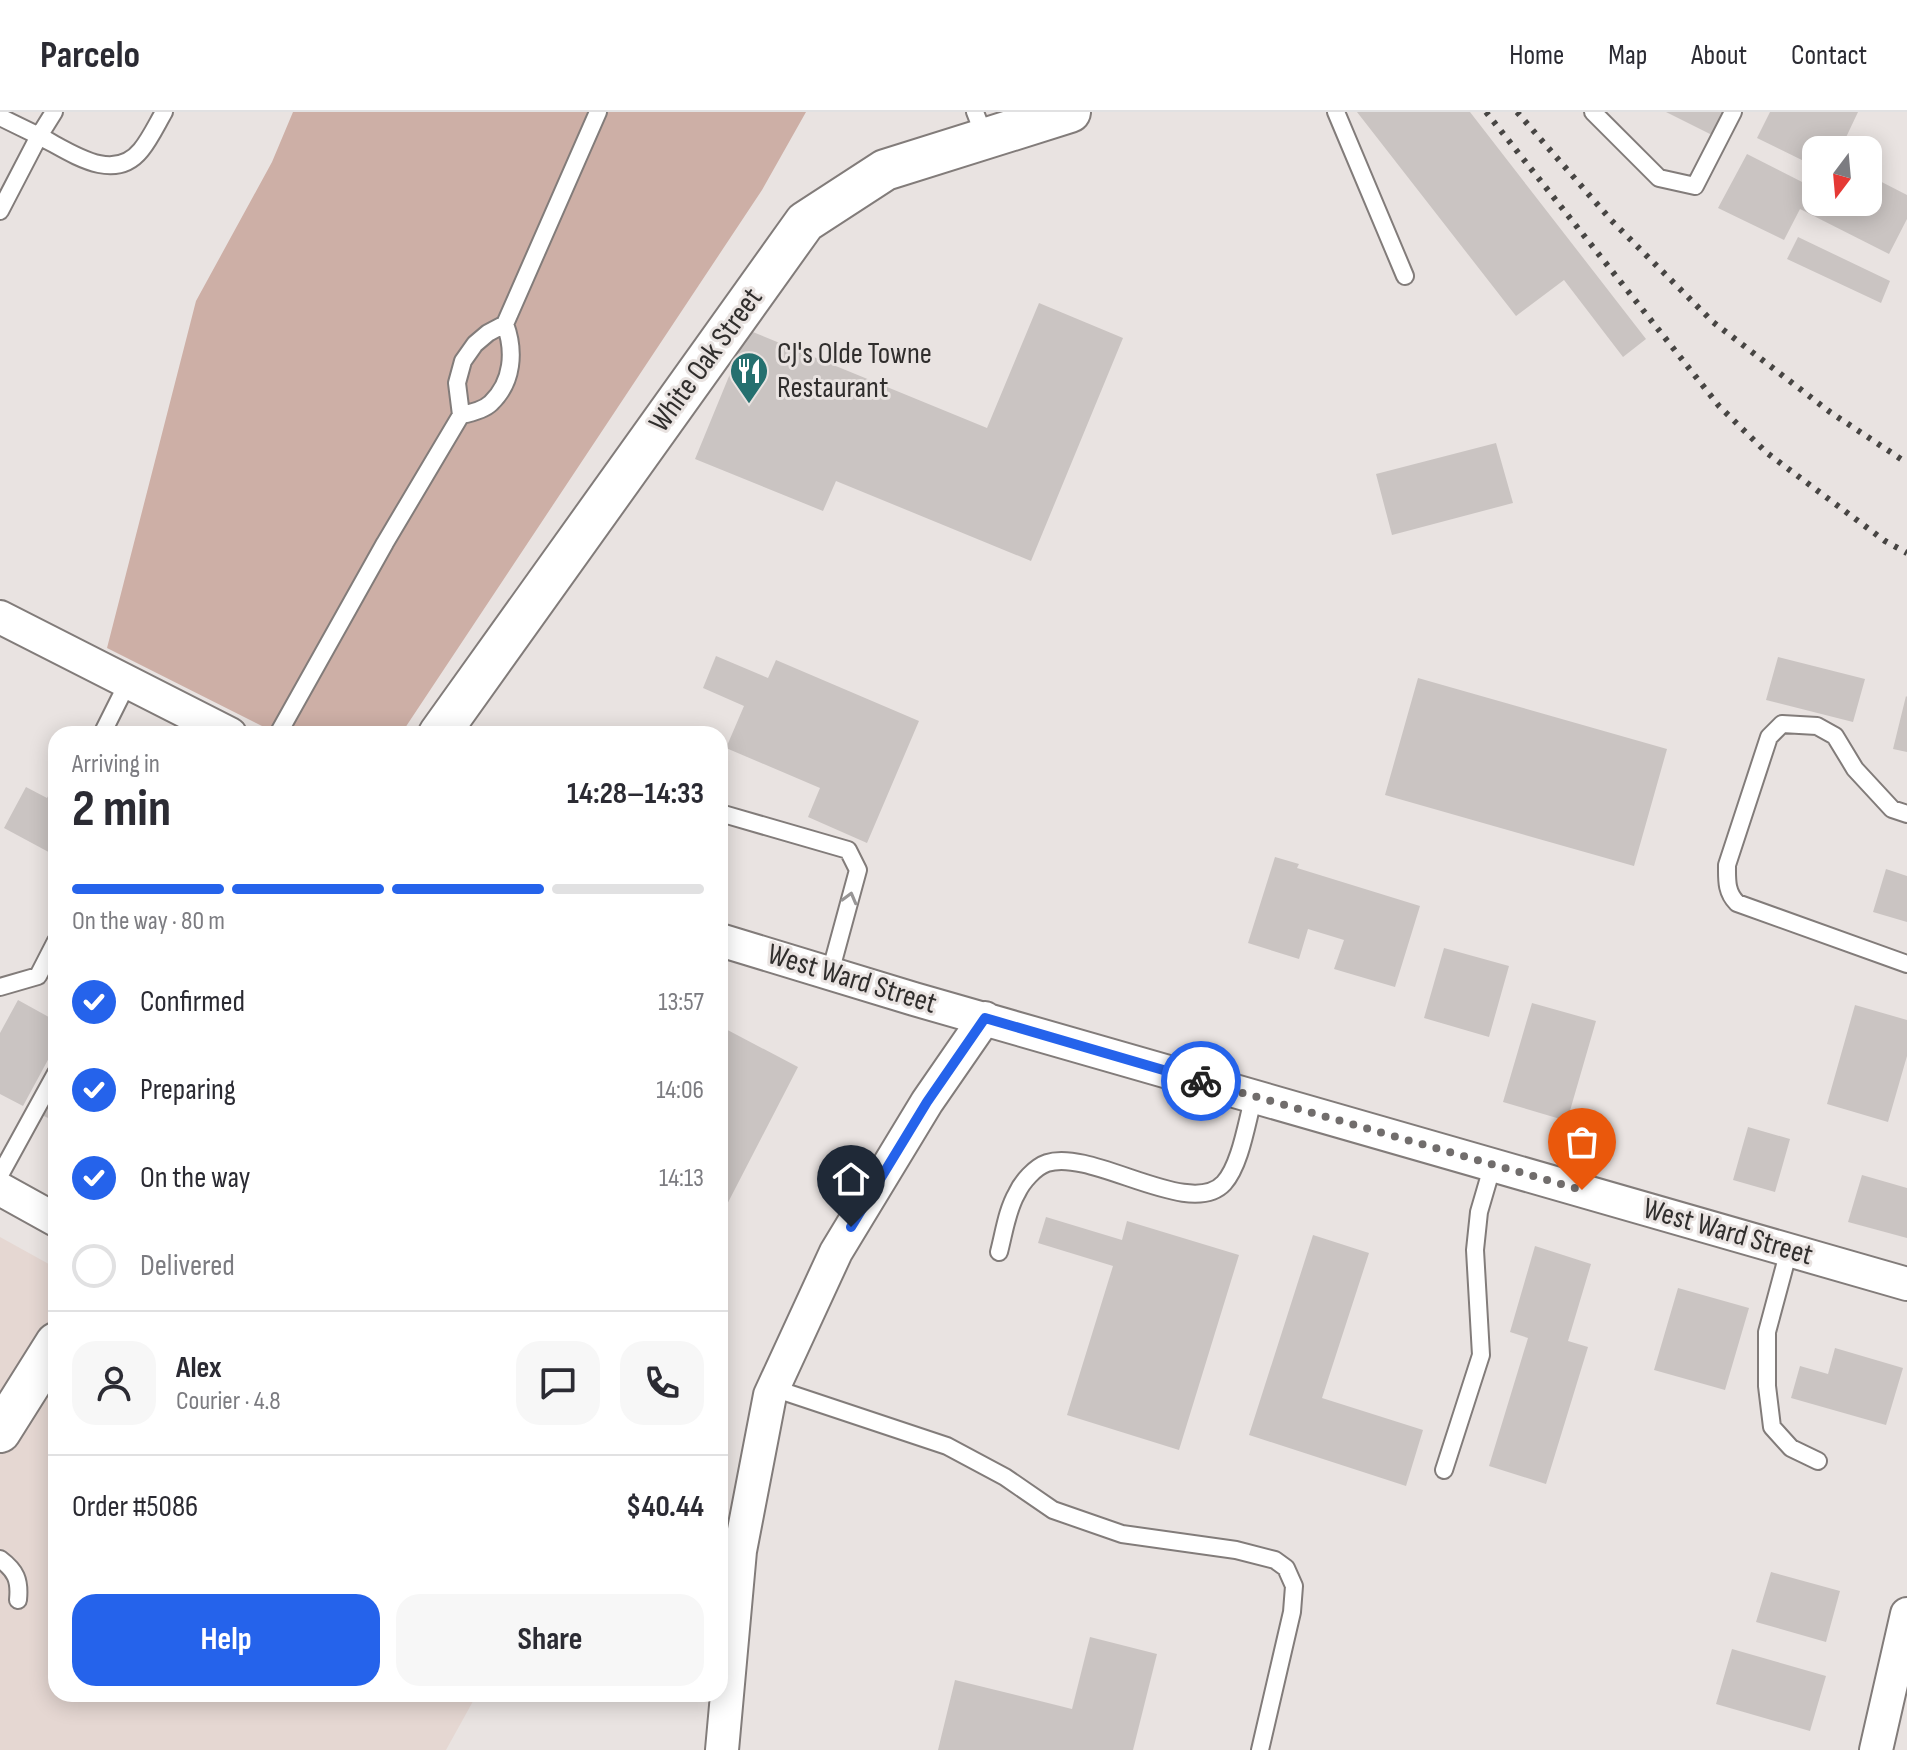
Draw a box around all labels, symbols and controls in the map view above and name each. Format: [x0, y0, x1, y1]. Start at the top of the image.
text: Parcelo [40, 33, 140, 78]
text: Home [1509, 39, 1564, 72]
text: Map [1608, 39, 1647, 72]
text: About [1691, 39, 1747, 72]
text: Contact [1791, 39, 1867, 72]
north arrow [1802, 136, 1882, 216]
map controls [1802, 136, 1882, 216]
street label: White Oak Street [642, 281, 770, 439]
place label: CJ's Olde Towne Restaurant [777, 336, 932, 406]
restaurant icon: CJ's Olde Towne Restaurant [728, 350, 770, 405]
text: Arriving in [72, 749, 160, 780]
text: 14:28–14:33 [567, 776, 704, 812]
text: 2 min [72, 778, 171, 841]
one-way arrow [841, 891, 857, 905]
text: On the way · 80 m [72, 906, 225, 937]
street label: West Ward Street [763, 936, 941, 1022]
icon: check [72, 980, 116, 1024]
text: Confirmed [140, 984, 245, 1020]
text: 13:57 [658, 987, 704, 1018]
courier [1161, 1041, 1241, 1121]
icon: bike [1179, 1059, 1223, 1103]
icon: check [72, 1068, 116, 1112]
text: Preparing [140, 1072, 236, 1108]
text: 14:06 [656, 1075, 704, 1106]
pin [1548, 1108, 1616, 1190]
icon: bag [1560, 1120, 1604, 1164]
pin [817, 1145, 885, 1227]
icon: check [72, 1156, 116, 1200]
icon: home [829, 1157, 873, 1201]
text: On the way [140, 1160, 250, 1196]
text: 14:13 [659, 1163, 704, 1194]
street label: West Ward Street [1639, 1191, 1817, 1273]
text: Delivered [140, 1248, 235, 1284]
button: person [72, 1341, 156, 1425]
button: chat [516, 1341, 600, 1425]
button: phone [620, 1341, 704, 1425]
text: Alex [176, 1350, 222, 1386]
text: Courier · 4.8 [176, 1386, 281, 1417]
text: Order #5086 [72, 1489, 198, 1525]
text: $40.44 [626, 1489, 704, 1525]
button: Help [72, 1594, 380, 1686]
button: Share [396, 1594, 704, 1686]

